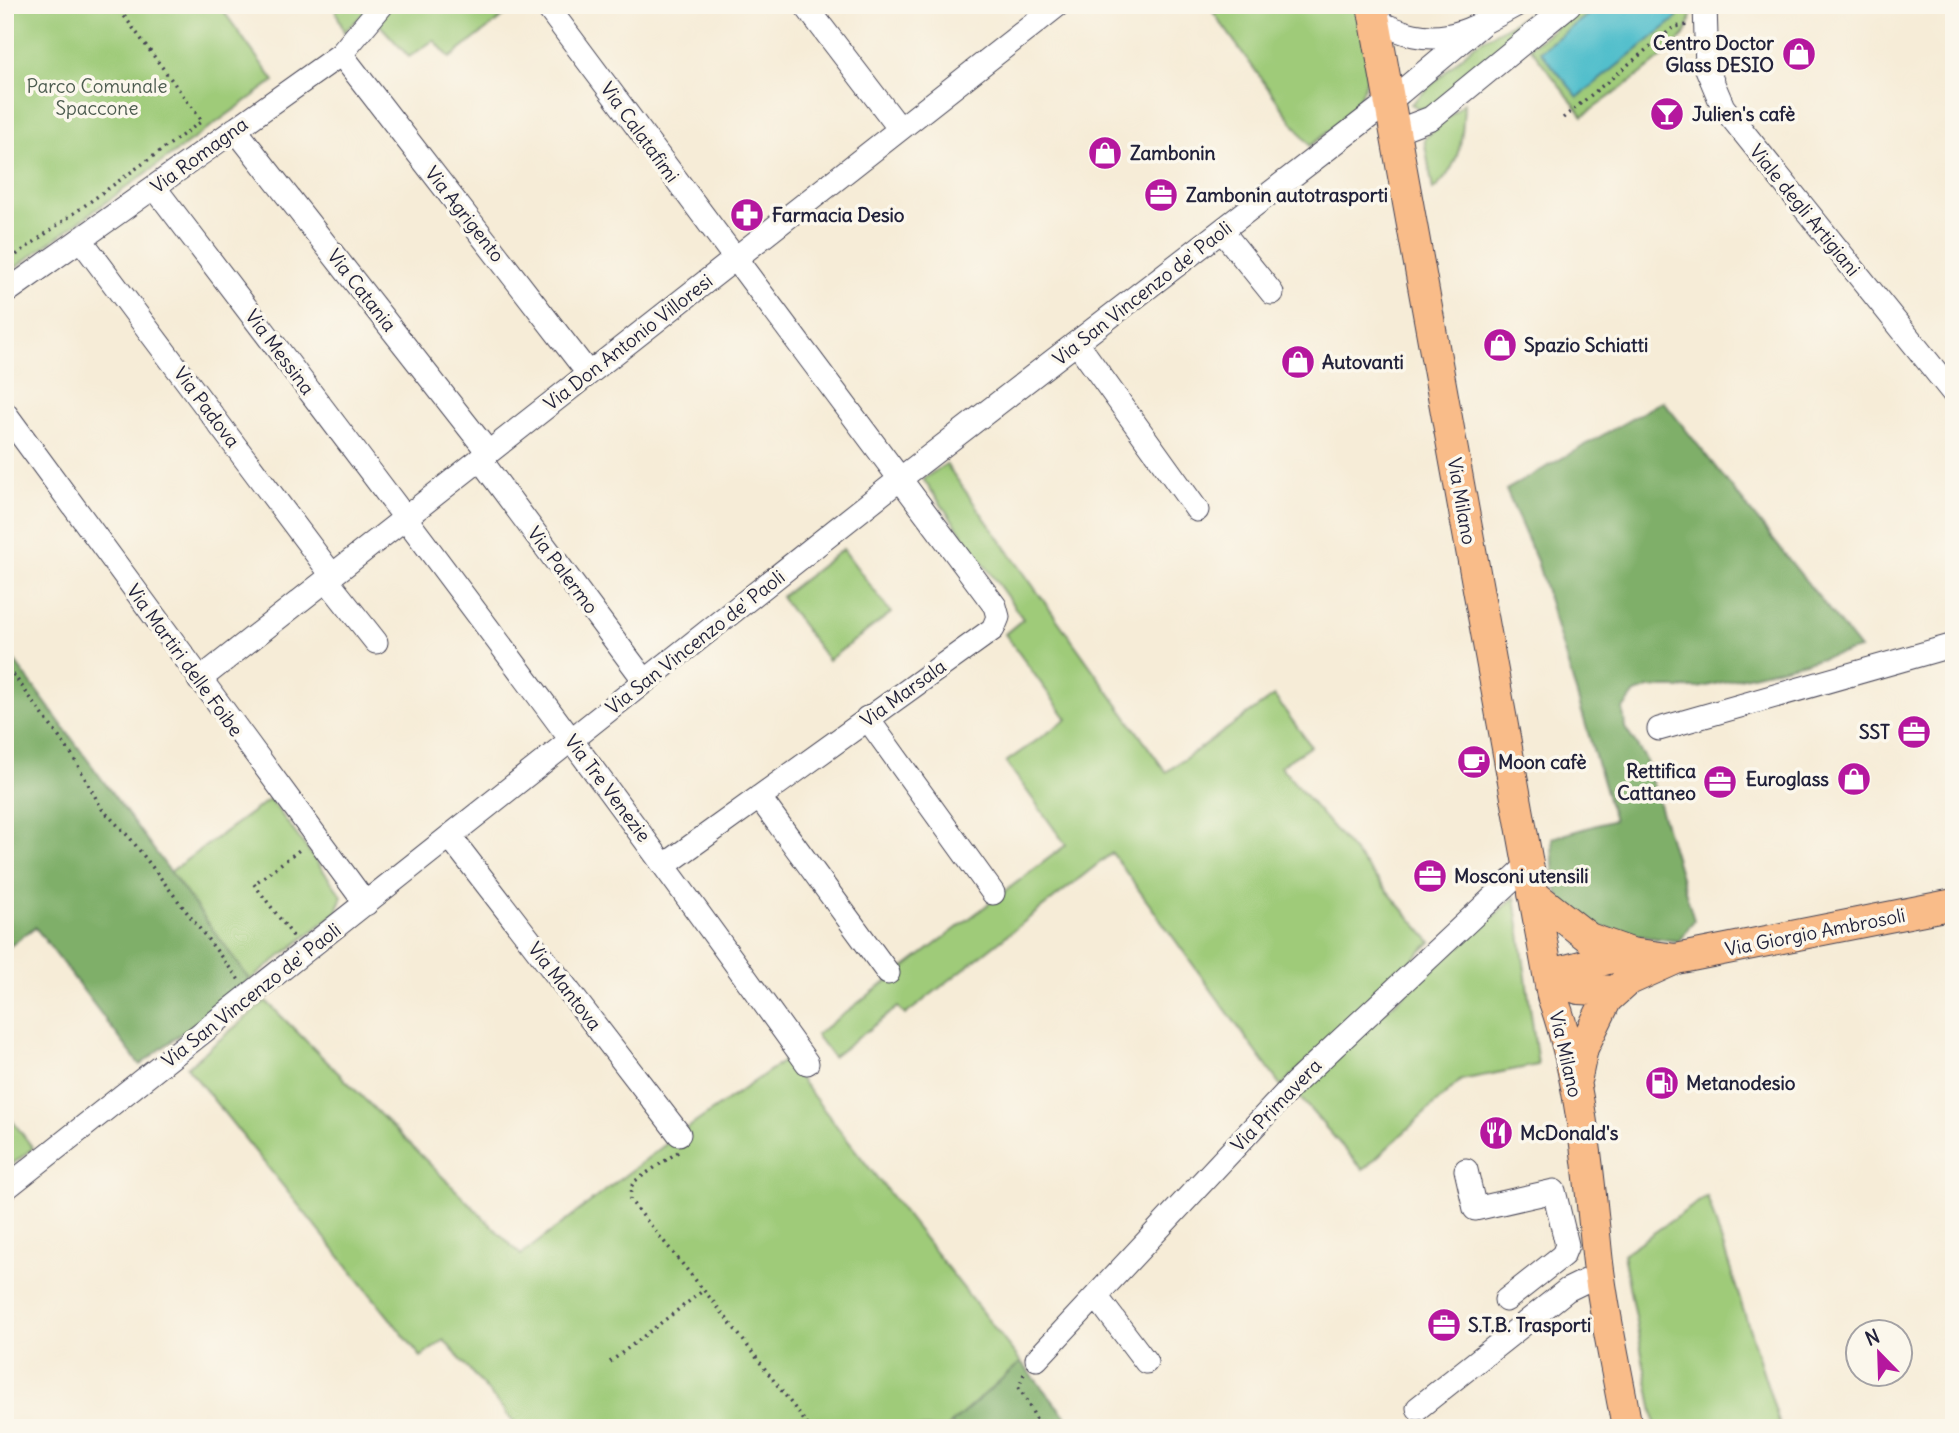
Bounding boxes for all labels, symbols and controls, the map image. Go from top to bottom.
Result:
place label: Centro Doctor Glass DESIO [1653,31,1774,77]
shop icon: Centro Doctor Glass DESIO [1780,35,1818,73]
park label: Parco Comunale Spaccone [26,74,168,120]
street label: Via Calatafimi [595,77,685,187]
bar icon: Julien's cafè [1648,95,1686,133]
place label: Julien's cafè [1692,102,1795,126]
street label: Via Romagna [146,112,252,198]
shop icon: Zambonin [1086,134,1124,172]
street label: Viale degli Artigiani [1745,139,1865,281]
place label: Zambonin [1130,141,1215,165]
street label: Via Agrigento [420,161,510,267]
office icon: Zambonin autotrasporti [1142,176,1180,214]
place label: Zambonin autotrasporti [1186,183,1388,207]
pharmacy icon: Farmacia Desio [728,196,766,234]
place label: Farmacia Desio [772,203,905,227]
street label: Via San Vincenzo de' Paoli [1048,216,1236,370]
street label: Via Catania [322,244,402,336]
street label: Via Don Antonio Villoresi [539,269,717,415]
street label: Via Messina [240,305,320,399]
shop icon: Spazio Schiatti [1481,326,1519,364]
place label: Spazio Schiatti [1524,333,1648,357]
shop icon: Autovanti [1279,343,1317,381]
place label: Autovanti [1322,350,1404,374]
street label: Via Padova [169,362,245,452]
street label: Via Milano [1443,456,1481,546]
street label: Via Palermo [522,522,604,618]
street label: Via San Vincenzo de' Paoli [601,565,789,719]
street label: Via Martiri delle Foibe [122,579,248,741]
street label: Via Marsala [856,654,951,732]
office icon: SST [1895,713,1933,751]
place label: SST [1859,720,1890,744]
street label: Via Tre Venezie [560,730,656,846]
cafe icon: Moon cafè [1455,743,1493,781]
place label: Moon cafè [1498,750,1586,774]
place label: Rettifica Cattaneo [1617,759,1696,805]
shop icon: Euroglass [1835,760,1873,798]
office icon: Rettifica Cattaneo [1701,763,1739,801]
place label: Euroglass [1746,767,1829,791]
office icon: Mosconi utensili [1411,857,1449,895]
place label: Mosconi utensili [1454,864,1588,888]
street label: Via Giorgio Ambrosoli [1723,903,1907,961]
street label: Via San Vincenzo de' Paoli [157,918,345,1072]
street label: Via Mantova [523,937,607,1035]
street label: Via Milano [1544,1008,1588,1100]
street label: Via Primavera [1226,1053,1327,1157]
fuel station icon: Metanodesio [1643,1064,1681,1102]
place label: Metanodesio [1686,1071,1796,1095]
restaurant icon: McDonald's [1477,1114,1515,1152]
place label: McDonald's [1520,1121,1619,1145]
office icon: S.T.B. Trasporti [1425,1306,1463,1344]
place label: S.T.B. Trasporti [1468,1313,1591,1337]
north arrow [1843,1318,1913,1388]
text: N [1862,1324,1883,1351]

